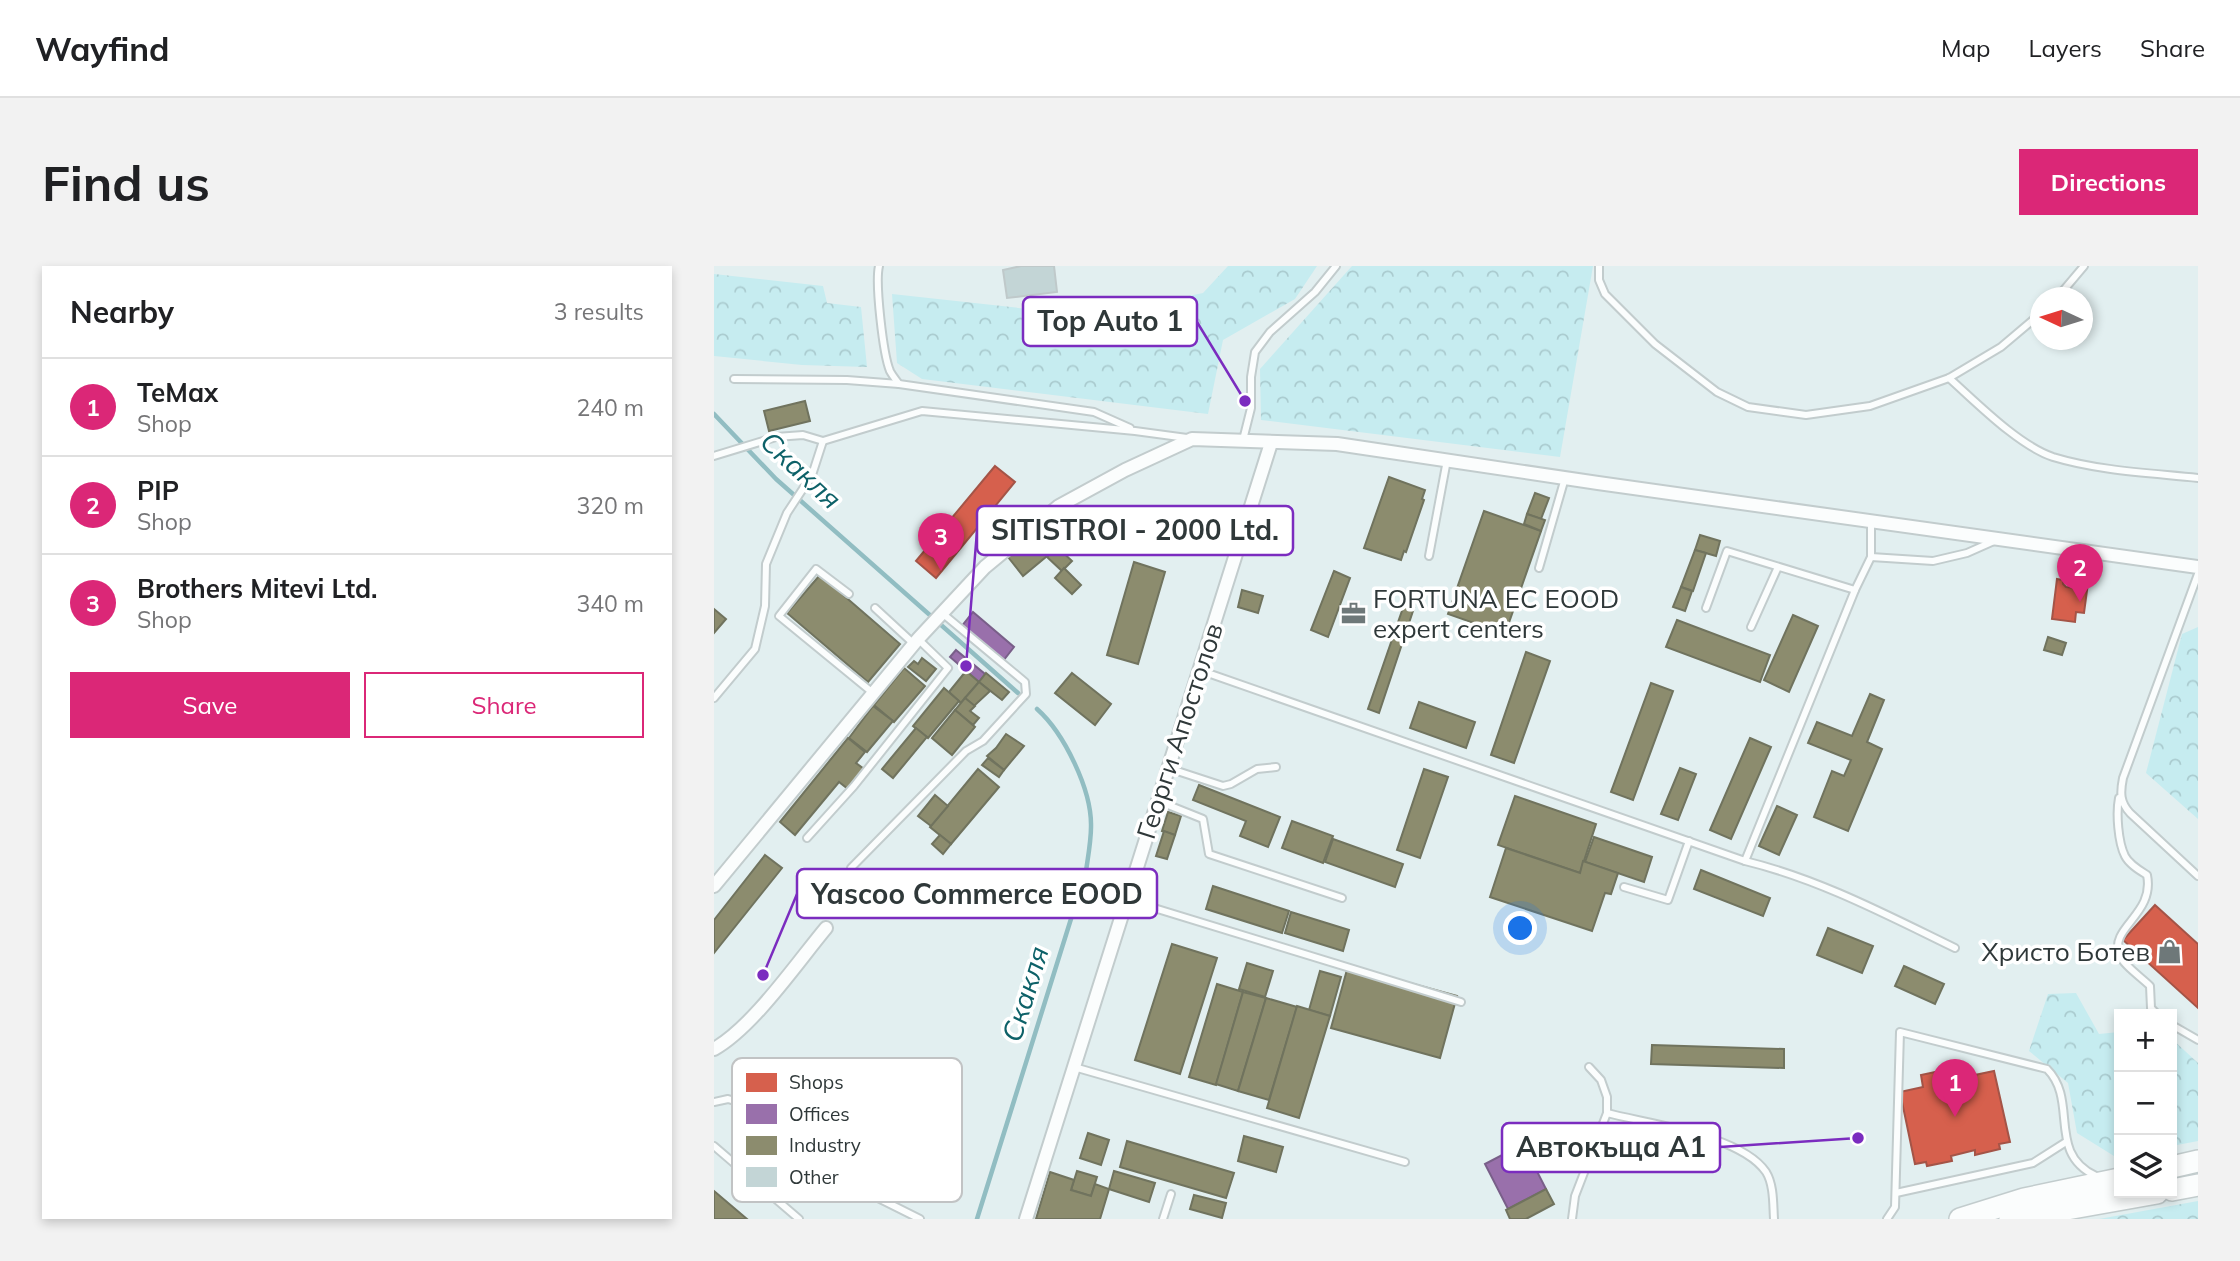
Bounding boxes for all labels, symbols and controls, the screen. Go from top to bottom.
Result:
text: Wayfind [35,28,170,69]
text: Map [1941,33,1990,63]
text: Layers [2028,33,2102,63]
text: Share [2140,33,2205,63]
button: Directions [2019,149,2198,215]
text: Find us [42,152,210,213]
north arrow [2030,287,2093,350]
text: Nearby [70,293,174,331]
text: 3 results [554,297,644,326]
callout: Top Auto 1 [1023,297,1197,346]
text: Top Auto 1 [1037,303,1183,338]
text: TeMax [137,376,218,409]
text: 1 [86,393,100,422]
text: 240 m [576,393,644,422]
text: Shop [137,409,192,438]
water label: Скакля [754,423,849,516]
text: PIP [137,474,179,507]
text: 2 [86,491,100,520]
text: 320 m [576,491,644,520]
callout: SITISTROI - 2000 Ltd. [977,506,1293,555]
text: Shop [137,507,192,536]
text: SITISTROI - 2000 Ltd. [991,512,1279,547]
pin: 3 [918,513,964,571]
pin: 2 [2057,544,2103,602]
text: Brothers Mitevi Ltd. [137,572,378,605]
place label: FORTUNA EC EOOD expert centers [1373,582,1619,645]
text: 3 [86,589,100,618]
text: 340 m [576,589,644,618]
office icon: FORTUNA EC EOOD expert centers [1339,600,1367,628]
text: Shop [137,605,192,634]
street label: Георги Апостолов [1129,619,1230,843]
button: Save [70,672,350,738]
button: Share [364,672,644,738]
callout: Yascoo Commerce EOOD [797,869,1157,918]
text: Yascoo Commerce EOOD [810,876,1143,911]
your location [1503,911,1537,945]
place label: Христо Ботев [1982,935,2150,968]
shop icon: Христо Ботев [2156,938,2184,966]
water label: Скакля [993,942,1056,1046]
map controls [2114,1009,2177,1198]
button: + [2114,1009,2177,1072]
legend [732,1058,962,1202]
pin: 1 [1932,1059,1978,1117]
text: Shops [789,1070,844,1094]
button: − [2114,1072,2177,1135]
text: Offices [789,1102,850,1126]
callout: Автокъща А1 [1502,1123,1720,1172]
text: Автокъща А1 [1516,1129,1706,1164]
text: Industry [789,1133,861,1157]
button: layers [2114,1135,2177,1198]
text: Other [789,1165,839,1189]

